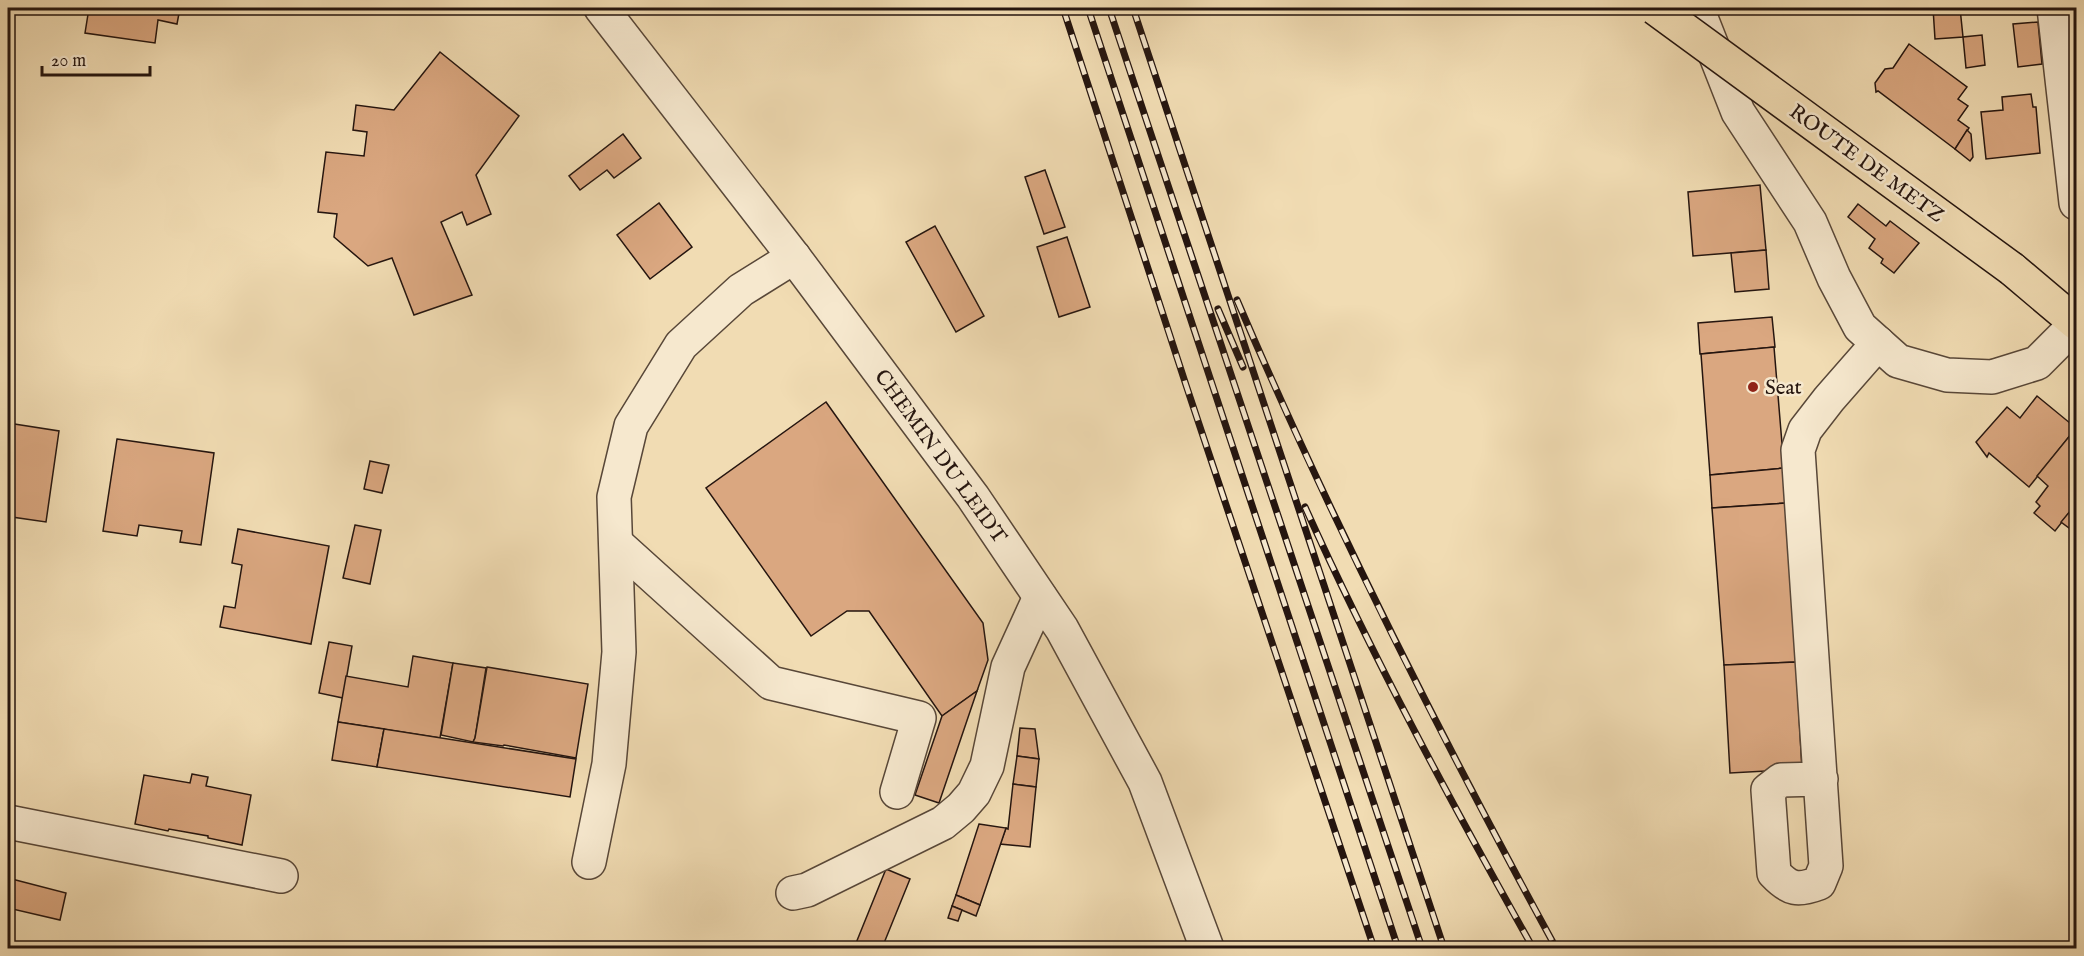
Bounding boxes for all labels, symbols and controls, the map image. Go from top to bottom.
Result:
scale bar [42,39,150,77]
text: 20 m [51,50,86,73]
street label: ROUTE DE METZ [1783,99,1949,230]
street label: CHEMIN DU LEIDT [868,364,1012,550]
place label: Seat [1765,375,1802,402]
marker: Seat [1746,380,1760,394]

